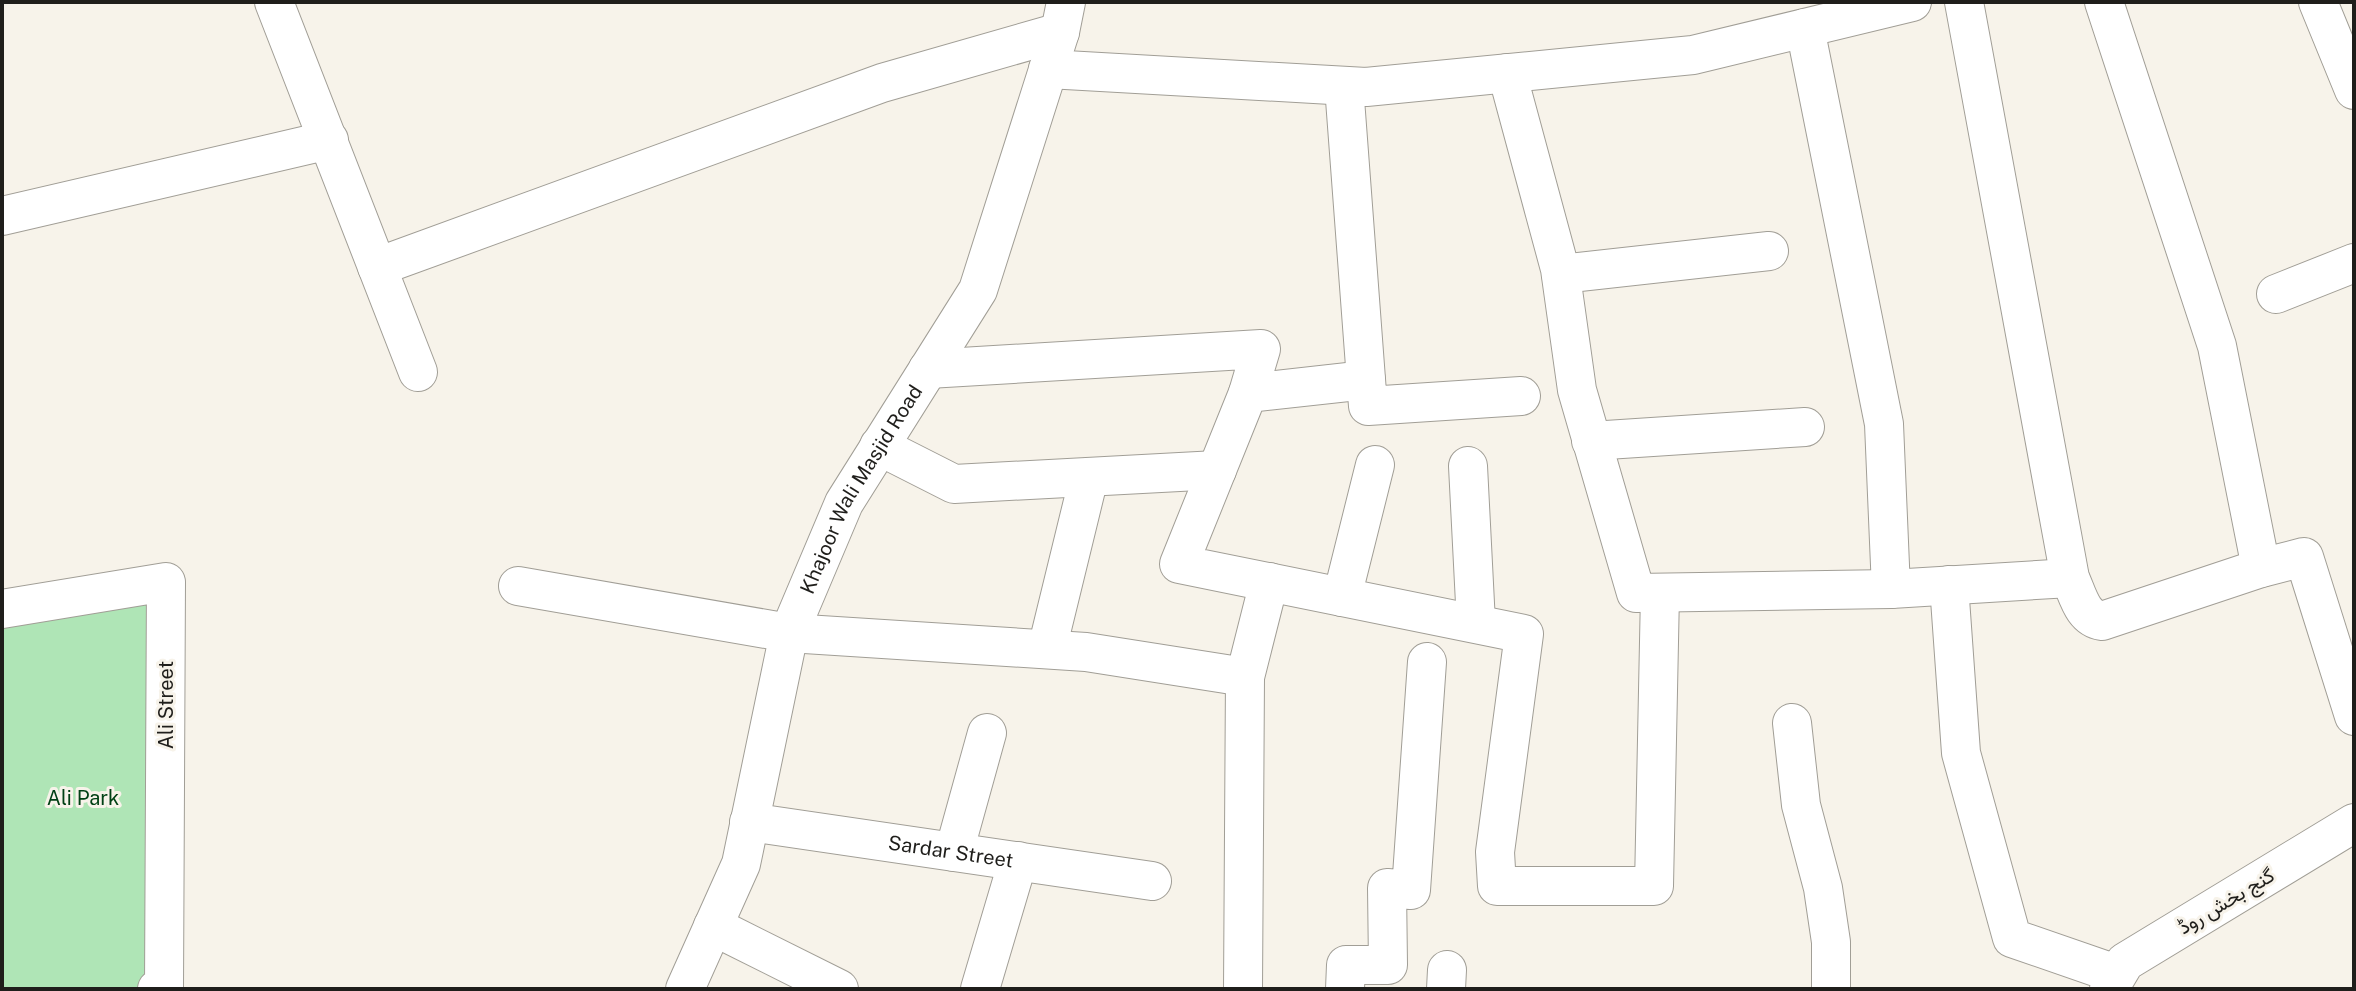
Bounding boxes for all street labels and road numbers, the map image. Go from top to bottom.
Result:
street label: Khajoor Wali Masjid Road [795,380,927,597]
street label: Ali Street [154,661,178,749]
street label: Sardar Street [887,831,1015,873]
street label: گنج بخش روڈ [2173,863,2280,941]

